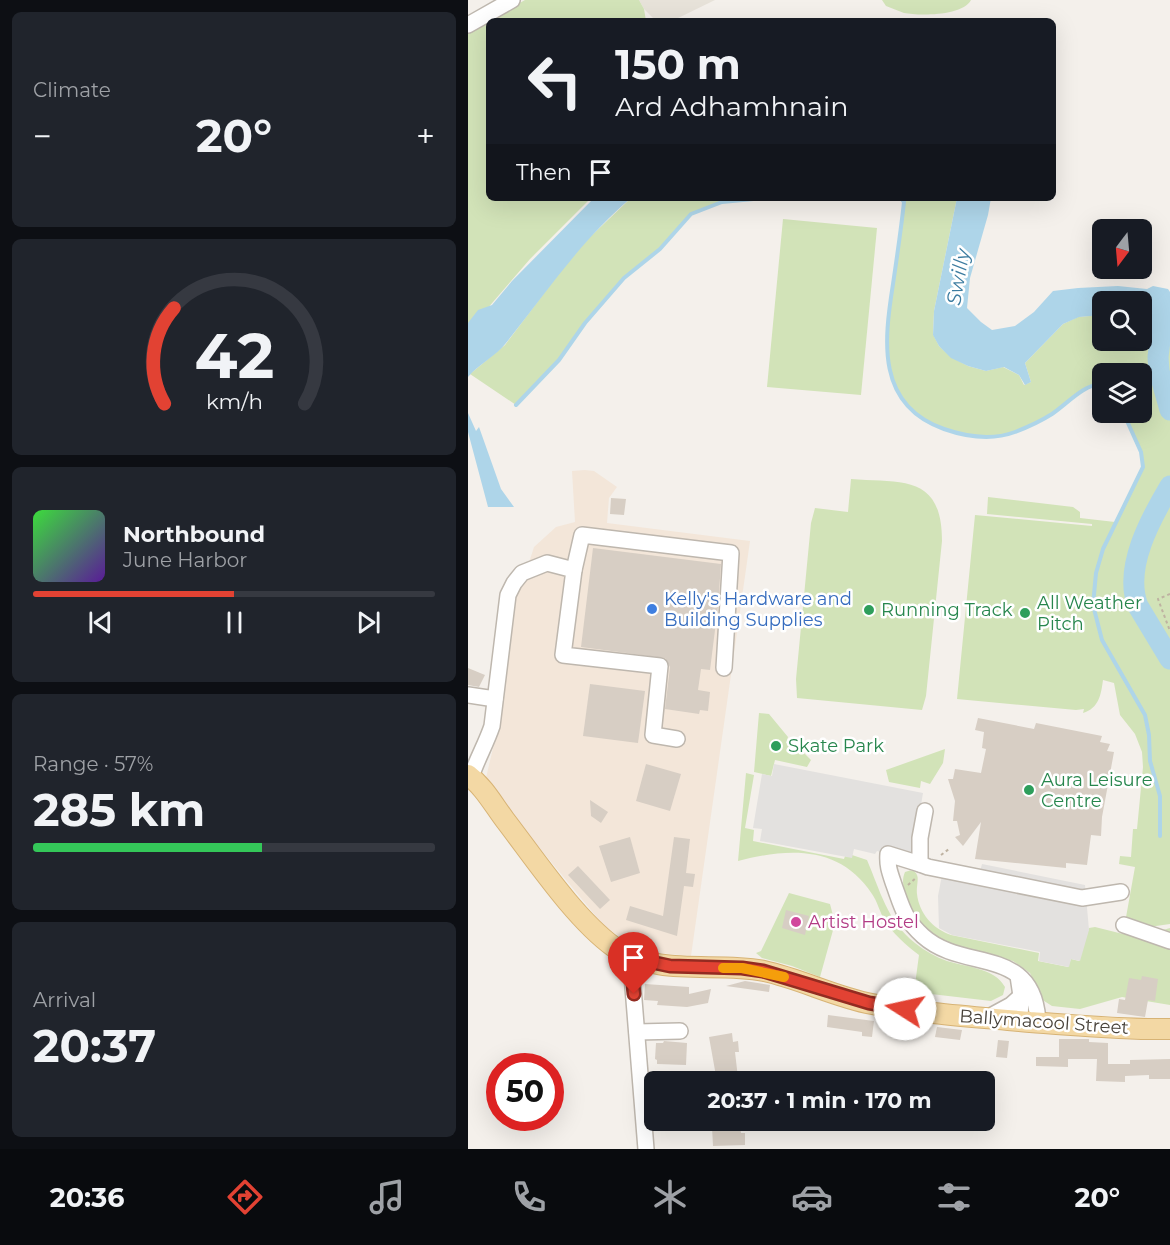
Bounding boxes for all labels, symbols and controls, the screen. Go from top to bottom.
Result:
text: 150 m [615,38,741,90]
icon: left [516,42,594,120]
text: Climate [33,78,111,102]
text: Ard Adhamhnain [615,90,849,123]
text: 20° [196,108,272,163]
text: − [33,116,52,156]
text: + [416,116,435,156]
icon: arrive [584,156,617,189]
text: Then [516,159,572,186]
north arrow [1092,219,1152,279]
map controls [1092,219,1152,423]
water label: Swilly [941,246,975,307]
button: search [1092,291,1152,351]
text: 42 [194,318,274,394]
button: layers [1092,363,1152,423]
text: km/h [205,389,263,415]
text: Northbound [123,521,265,548]
text: June Harbor [123,548,247,572]
place label: Kelly's Hardware and Building Supplies [664,588,852,631]
place label: All Weather Pitch [1037,592,1142,635]
place label: Running Track [881,599,1013,621]
marker: Kelly's Hardware and Building Supplies [645,602,659,616]
marker: Running Track [862,603,876,617]
icon: previous [84,606,117,639]
icon: pause [218,606,251,639]
icon: next [352,606,385,639]
marker: All Weather Pitch [1018,606,1032,620]
place label: Skate Park [788,735,884,757]
marker: Skate Park [769,739,783,753]
text: Range · 57% [33,752,153,776]
place label: Aura Leisure Centre [1041,769,1153,812]
text: 285 km [33,782,205,837]
marker: Aura Leisure Centre [1022,783,1036,797]
place label: Artist Hostel [808,911,919,933]
marker: Artist Hostel [789,915,803,929]
pin [608,932,659,994]
icon: arrive [617,941,650,974]
position arrow [873,977,937,1041]
text: Arrival [33,988,96,1012]
street label: Ballymacool Street [959,1005,1129,1039]
text: 20:37 [33,1018,156,1073]
speed limit sign: 50 [486,1053,564,1131]
text: 20:37 · 1 min · 170 m [707,1087,932,1114]
icon: directions [224,1176,266,1218]
icon: music [366,1176,408,1218]
icon: phone [508,1176,550,1218]
icon: climate [649,1176,691,1218]
icon: car [791,1176,833,1218]
icon: filters [933,1176,975,1218]
text: 20:36 [50,1181,124,1214]
text: 20° [1075,1181,1120,1214]

